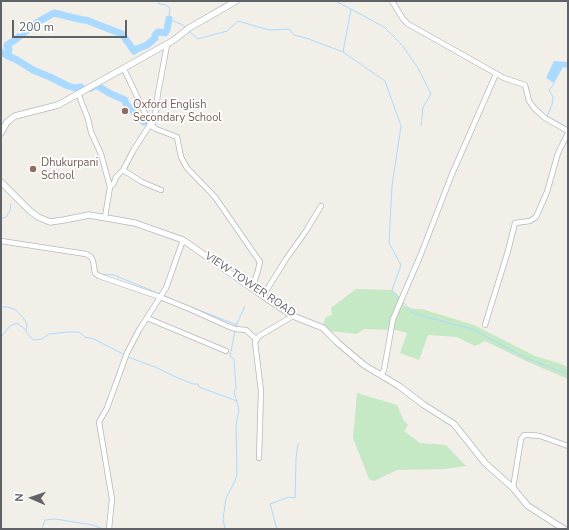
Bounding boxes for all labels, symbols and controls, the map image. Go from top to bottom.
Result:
scale bar [14,12,129,38]
text: 200 m [19,19,54,35]
place label: Oxford English Secondary School [133,98,222,124]
marker: Oxford English Secondary School [120,106,130,116]
place label: Dhukurpani School [41,156,98,182]
marker: Dhukurpani School [28,164,38,174]
street label: VIEW TOWER ROAD [202,250,298,320]
north arrow [12,478,52,518]
text: N [12,493,27,502]

